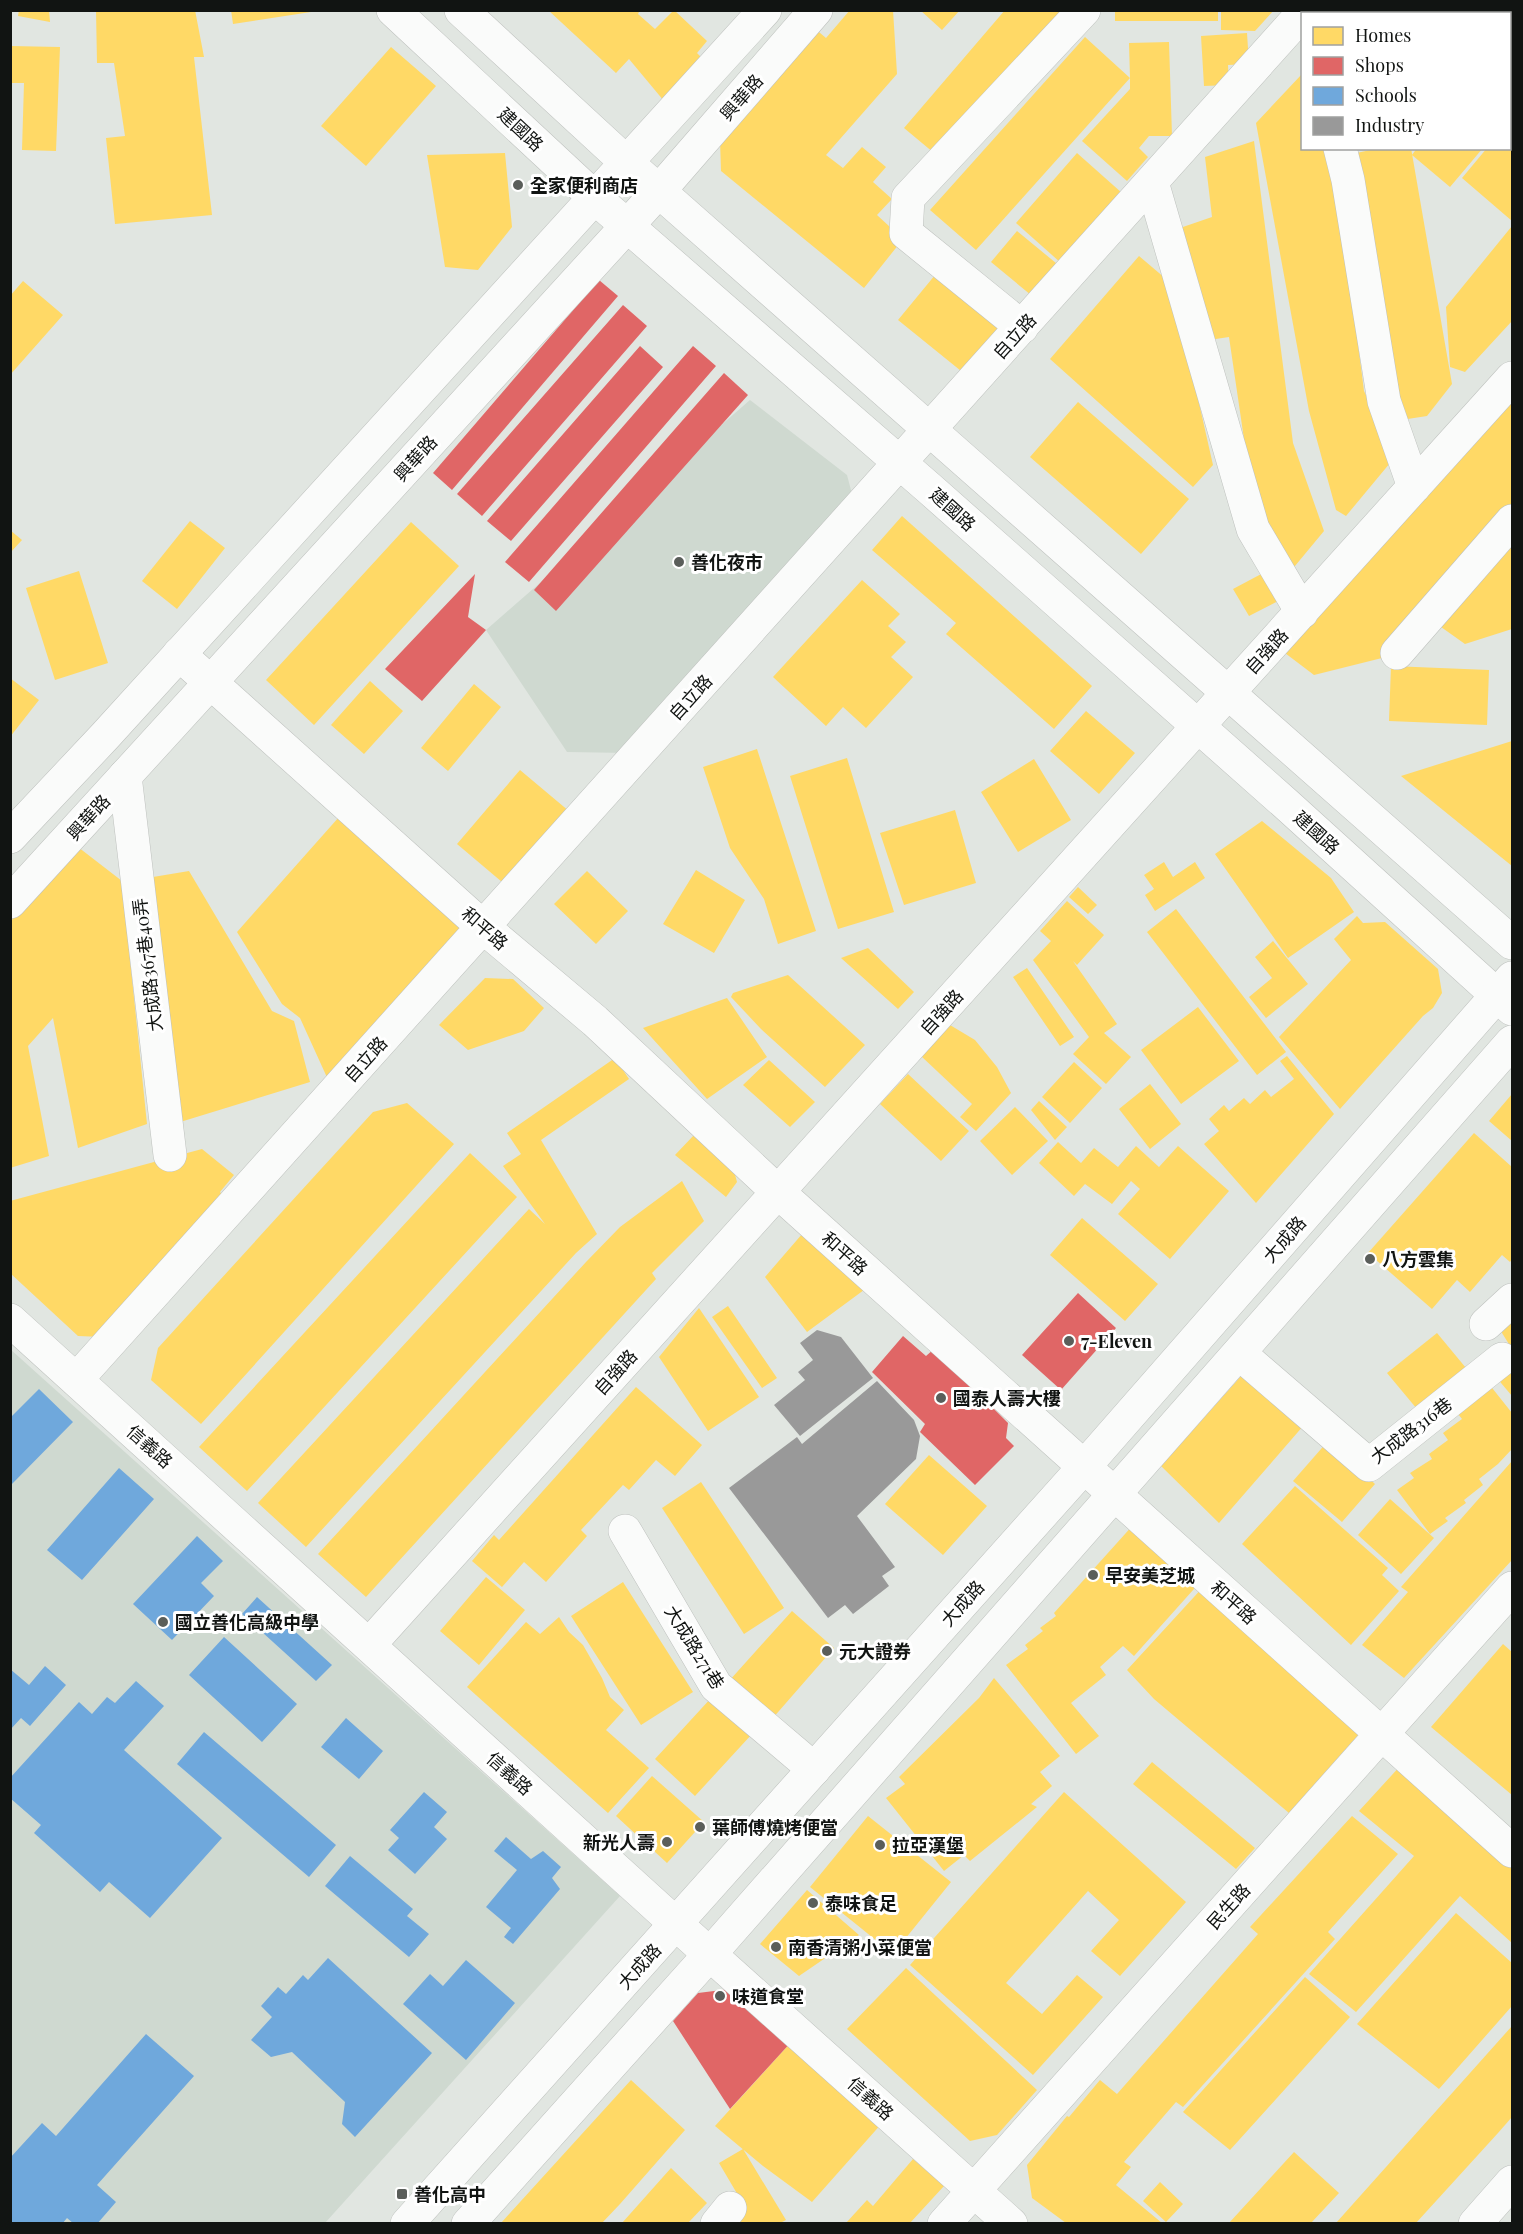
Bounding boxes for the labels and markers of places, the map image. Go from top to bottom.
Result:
place label: 全家便利商店 [530,173,638,197]
marker: 全家便利商店 [511,178,525,192]
place label: 善化夜市 [691,550,763,574]
marker: 善化夜市 [672,555,686,569]
place label: 八方雲集 [1382,1247,1454,1271]
marker: 八方雲集 [1363,1252,1377,1266]
place label: 7-Eleven [1081,1329,1152,1353]
marker: 7-Eleven [1062,1334,1076,1348]
place label: 國泰人壽大樓 [953,1386,1061,1410]
marker: 國泰人壽大樓 [934,1391,948,1405]
place label: 早安美芝城 [1105,1563,1195,1587]
marker: 早安美芝城 [1086,1568,1100,1582]
place label: 國立善化高級中學 [175,1610,319,1634]
marker: 國立善化高級中學 [156,1615,170,1629]
place label: 元大證券 [839,1639,911,1663]
marker: 元大證券 [820,1644,834,1658]
place label: 葉師傅燒烤便當 [712,1815,838,1839]
marker: 葉師傅燒烤便當 [693,1820,707,1834]
place label: 新光人壽 [583,1830,655,1854]
place label: 拉亞漢堡 [892,1833,964,1857]
marker: 新光人壽 [660,1835,674,1849]
marker: 拉亞漢堡 [873,1838,887,1852]
place label: 泰味食足 [825,1891,897,1915]
marker: 泰味食足 [806,1896,820,1910]
place label: 南香清粥小菜便當 [788,1935,932,1959]
marker: 南香清粥小菜便當 [769,1940,783,1954]
place label: 味道食堂 [732,1984,804,2008]
marker: 味道食堂 [713,1989,727,2003]
place label: 善化高中 [414,2182,486,2206]
marker: 善化高中 [395,2187,409,2201]

